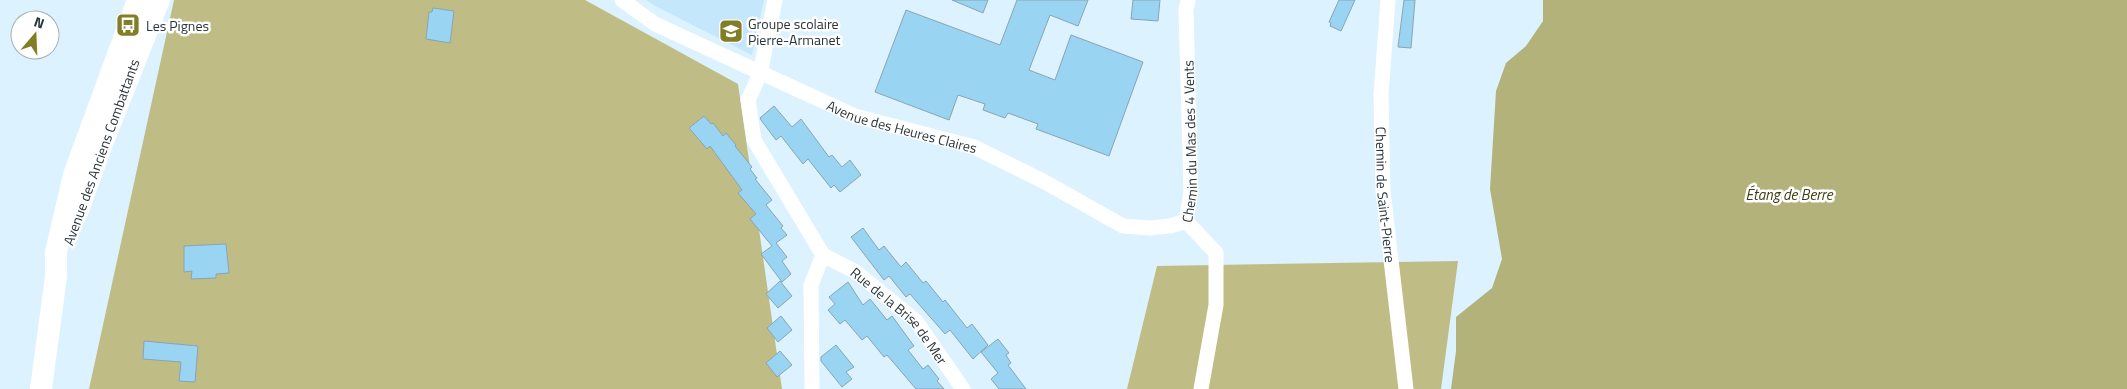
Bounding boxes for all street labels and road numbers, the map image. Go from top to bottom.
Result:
street label: Avenue des Anciens Combattants [57,56,145,248]
street label: Chemin du Mas des 4 Vents [1175,60,1202,224]
street label: Avenue des Heures Claires [824,94,979,158]
street label: Chemin de Saint-Pierre [1371,126,1402,264]
street label: Rue de la Brise de Mer [846,261,953,368]

